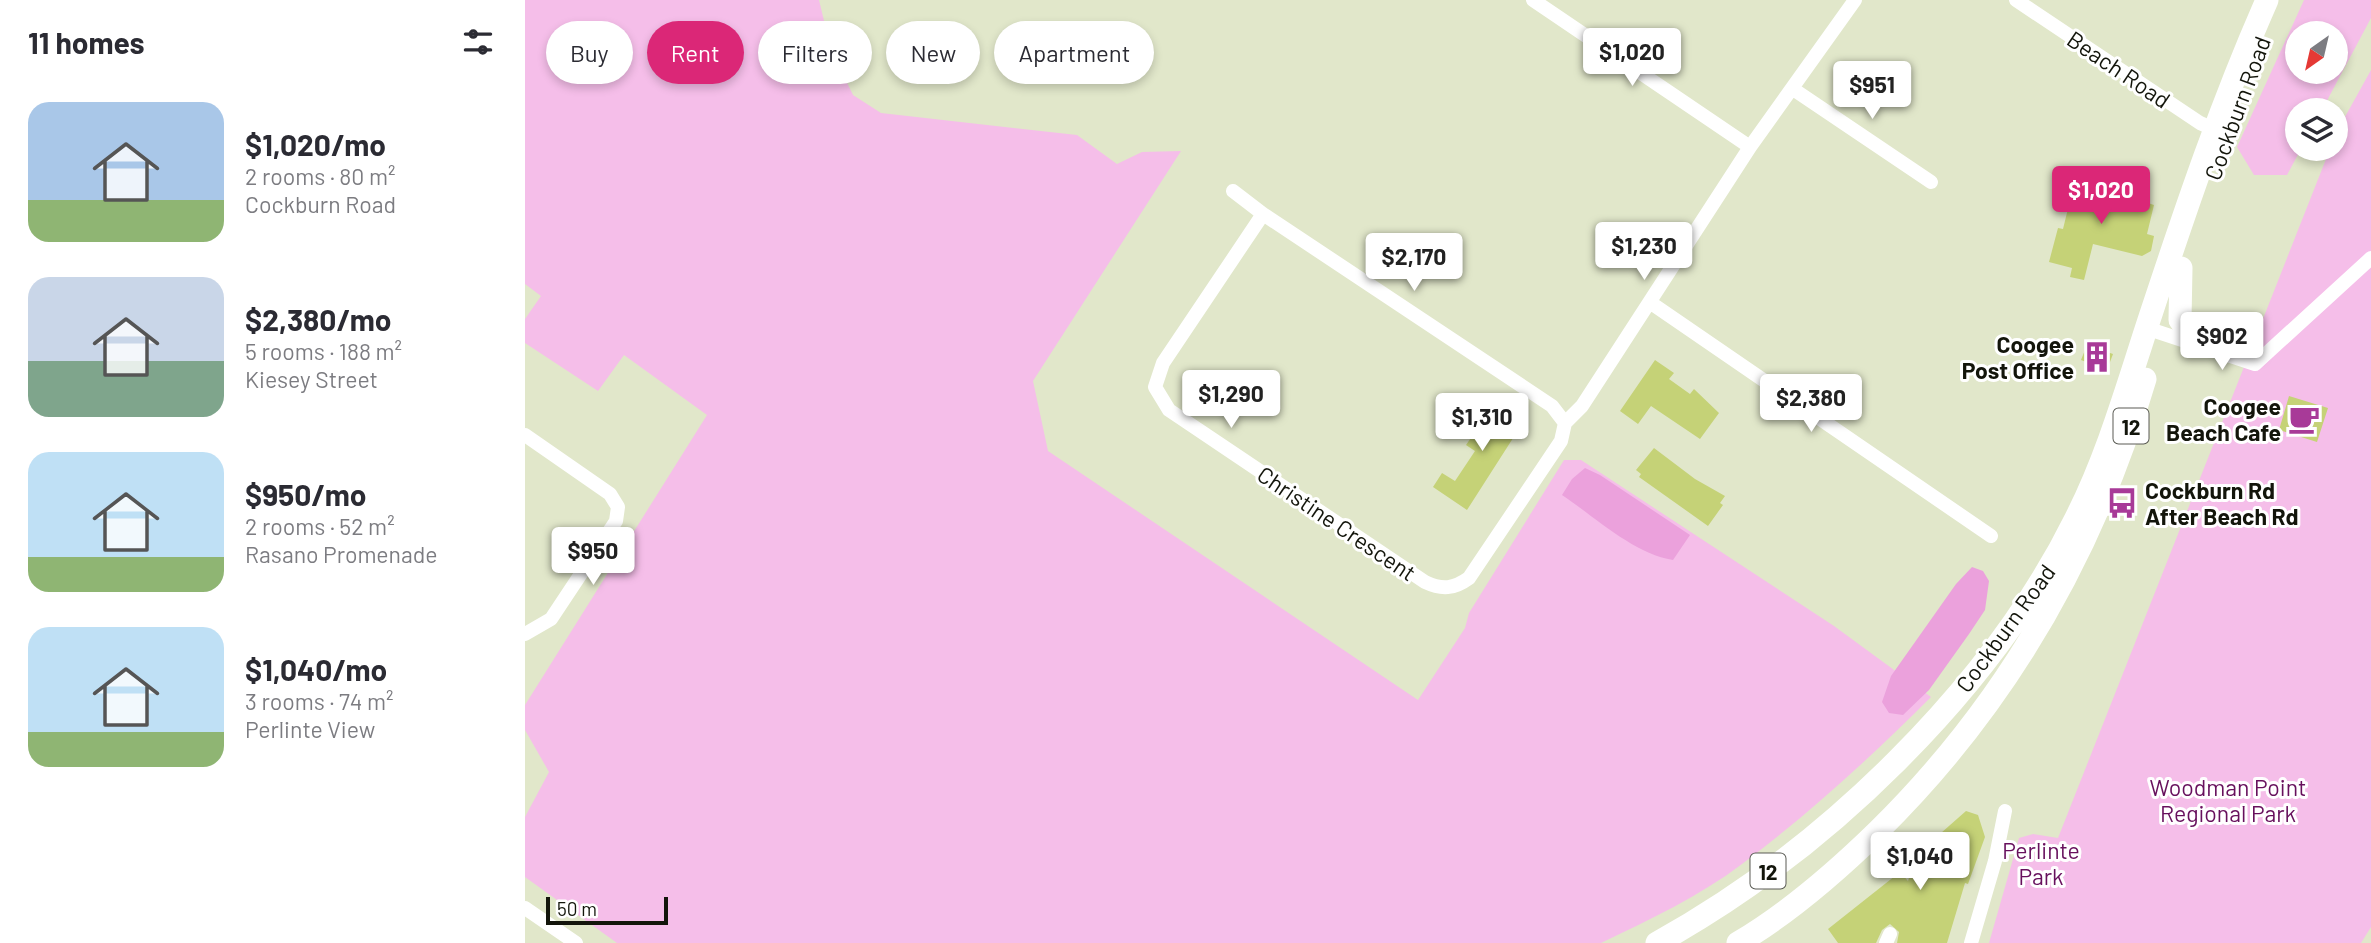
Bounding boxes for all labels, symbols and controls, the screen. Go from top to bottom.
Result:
chip: Buy [546,21,633,84]
chip: Rent [647,21,744,84]
chip: Filters [758,21,872,84]
chip: New [886,21,980,84]
chip: Apartment [994,21,1154,84]
north arrow [2285,21,2349,84]
map controls [2285,21,2348,161]
icon: filters [459,23,497,61]
text: 11 homes [28,24,145,60]
street label: Beach Road [2062,24,2176,114]
pin: $1,020 [1575,28,1689,88]
street label: Cockburn Road [2198,32,2276,184]
text: $1,020 [1599,37,1665,65]
pin: $951 [1831,61,1913,121]
text: $951 [1849,70,1895,98]
button: layers [2285,98,2348,161]
text: $1,020/mo [245,126,386,162]
icon: home [84,130,168,214]
text: 2 rooms · 80 m² [245,162,395,190]
pin: $1,020 [2044,166,2158,226]
text: $1,020 [2068,175,2134,203]
text: Cockburn Road [245,190,396,218]
pin: $1,230 [1587,222,1701,282]
text: $1,230 [1611,231,1677,259]
pin: $2,170 [1357,233,1471,293]
text: $2,170 [1382,242,1446,270]
text: $2,380/mo [245,301,391,337]
icon: home [84,305,168,389]
pin: $902 [2181,312,2263,372]
text: $902 [2196,321,2248,349]
place label: Coogee Post Office [1962,330,2074,384]
text: 5 rooms · 188 m² [245,337,402,365]
building icon: Coogee Post Office [2080,340,2114,374]
text: Kiesey Street [245,365,378,393]
pin: $1,290 [1174,370,1288,430]
pin: $2,380 [1754,374,1868,434]
text: $1,290 [1198,379,1264,407]
text: $2,380 [1776,383,1846,411]
place label: Coogee Beach Cafe [2166,392,2281,446]
pin: $1,310 [1425,393,1539,453]
text: $1,310 [1452,402,1513,430]
cafe icon: Coogee Beach Cafe [2287,402,2321,436]
road number: 12 [2113,408,2149,444]
street label: Christine Crescent [1252,460,1422,586]
text: $950/mo [245,476,366,512]
place label: Cockburn Rd After Beach Rd [2145,476,2299,530]
icon: home [84,480,168,564]
bus stop icon: Cockburn Rd After Beach Rd [2105,486,2139,520]
text: 2 rooms · 52 m² [245,512,395,540]
pin: $950 [552,528,634,587]
text: $950 [568,536,618,564]
text: Rasano Promenade [245,540,438,568]
street label: Cockburn Road [1949,559,2061,697]
text: $1,040/mo [245,651,387,687]
icon: home [84,655,168,739]
text: 3 rooms · 74 m² [245,687,394,715]
text: Perlinte View [245,715,375,743]
park label: Woodman Point Regional Park [2150,773,2306,827]
pin: $1,040 [1863,832,1977,892]
park label: Perlinte Park [2002,836,2080,890]
text: $1,040 [1887,841,1953,869]
road number: 12 [1751,854,1785,888]
scale bar [546,894,669,926]
text: 50 m [557,897,597,920]

